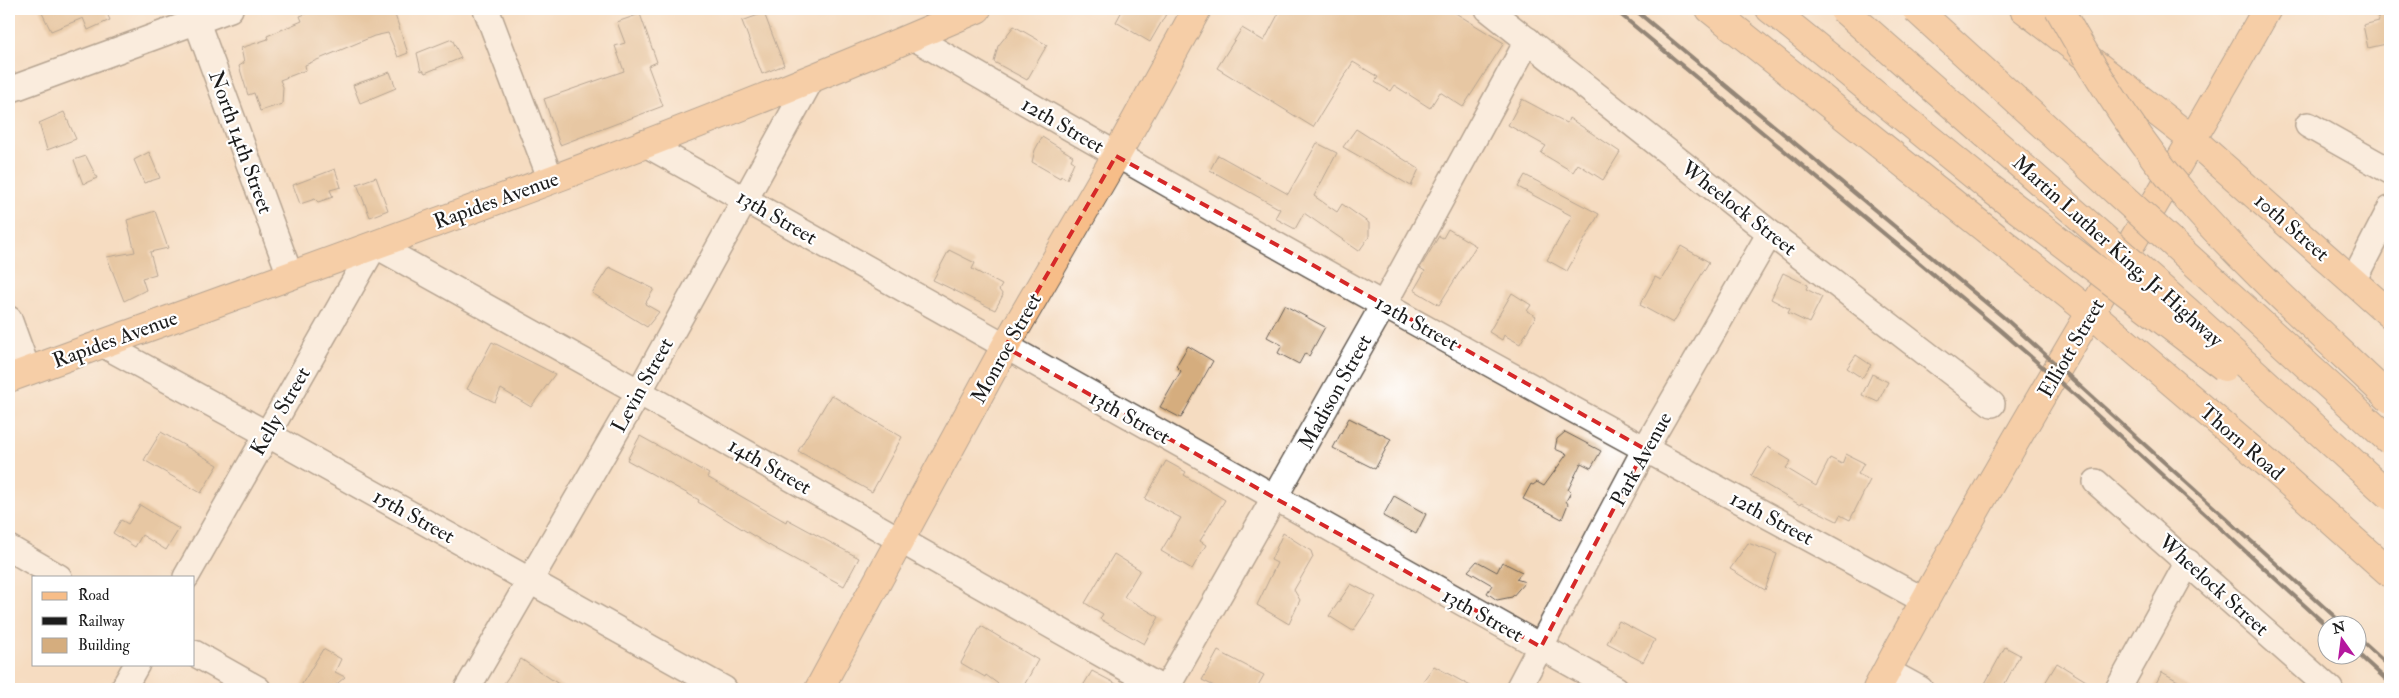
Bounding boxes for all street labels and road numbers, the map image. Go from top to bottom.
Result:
street label: North 14th Street [202,67,279,218]
street label: 12th Street [1017,91,1109,160]
street label: Martin Luther King, Jr Highway [2007,149,2229,354]
street label: Wheelock Street [1675,154,1802,262]
street label: Rapides Avenue [430,165,563,236]
street label: 13th Street [732,184,822,251]
street label: 10th Street [2248,187,2335,268]
street label: Monroe Street [965,288,1048,408]
street label: 12th Street [1370,290,1463,357]
street label: Elliott Street [2032,294,2111,403]
street label: Rapides Avenue [49,304,182,375]
street label: Madison Street [1293,330,1378,455]
street label: Levin Street [605,333,680,437]
street label: Kelly Street [244,362,317,460]
street label: 13th Street [1085,384,1175,451]
street label: Thorn Road [2194,398,2290,487]
street label: Park Avenue [1605,407,1678,511]
street label: 14th Street [723,432,816,501]
street label: 15th Street [368,483,460,550]
street label: 12th Street [1725,485,1818,552]
street label: Wheelock Street [2152,528,2275,642]
street label: 13th Street [1438,582,1528,649]

